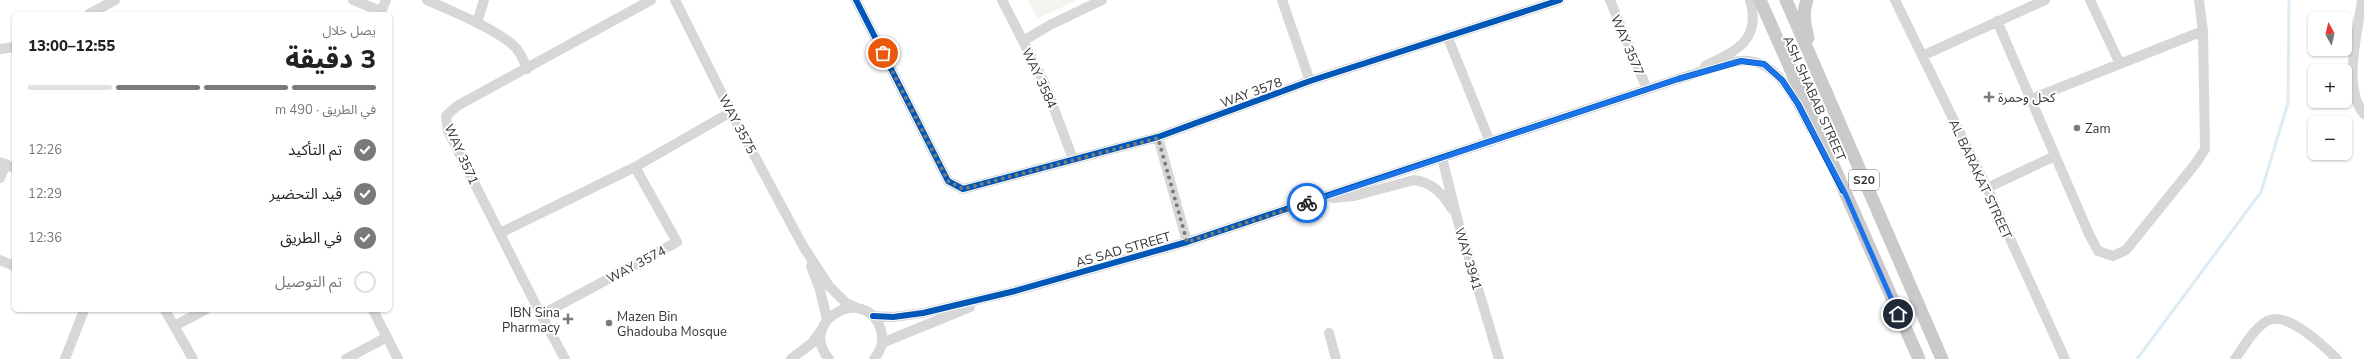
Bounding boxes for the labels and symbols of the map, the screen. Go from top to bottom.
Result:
street label: WAY 3577 [1606,12,1648,79]
north arrow [2308,12,2352,56]
street label: ASH SHABAB STREET [1778,33,1850,164]
pin [866,36,900,70]
street label: WAY 3584 [1017,45,1061,112]
street label: WAY 3578 [1218,73,1285,112]
place label: كحل وحمرة [1998,89,2056,107]
marker: كحل وحمرة [1983,91,1995,103]
street label: WAY 3575 [714,92,760,157]
street label: AL BARAKAT STREET [1944,116,2016,243]
place label: Zam [2085,120,2111,138]
street label: WAY 3571 [440,121,482,188]
marker: Zam [2072,123,2082,133]
road number: S20 [1849,170,1879,190]
courier [1287,183,1327,223]
street label: WAY 3941 [1450,226,1486,293]
street label: AS SAD STREET [1074,228,1173,272]
street label: WAY 3574 [604,242,669,288]
pin [1881,297,1915,331]
place label: IBN Sina Pharmacy [502,304,560,337]
place label: Mazen Bin Ghadouba Mosque [617,308,727,341]
marker: IBN Sina Pharmacy [563,314,573,324]
marker: Mazen Bin Ghadouba Mosque [604,318,614,328]

